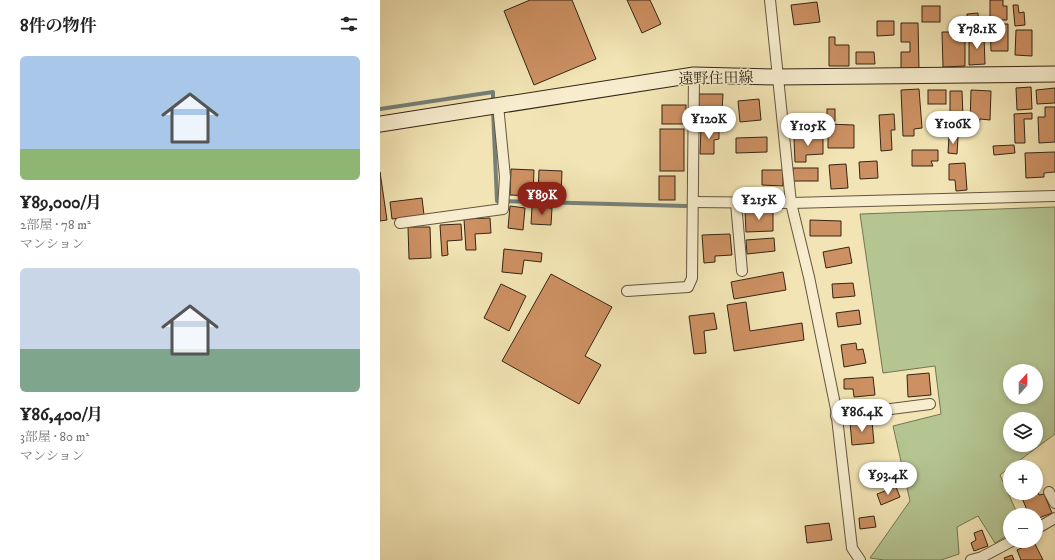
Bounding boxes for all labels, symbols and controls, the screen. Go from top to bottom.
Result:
icon: filters [338,13,360,35]
text: 8件の物件 [20,15,97,37]
pin: ¥78.1K [944,16,1010,50]
text: ¥78.1K [957,21,997,37]
street label: 遠野住田線 [678,68,754,89]
icon: home [154,82,226,154]
pin: ¥120K [681,106,737,140]
text: ¥120K [691,111,727,127]
pin: ¥106K [925,111,981,145]
pin: ¥105K [780,113,836,147]
text: ¥106K [935,116,971,132]
text: ¥105K [790,118,826,134]
pin: ¥89K [518,182,566,216]
text: ¥89K [527,187,557,203]
pin: ¥215K [731,187,787,221]
text: ¥89,000/月 [20,192,102,214]
text: ¥215K [741,192,777,208]
text: 2部屋 · 78 m² [20,217,91,233]
text: マンション [20,236,84,252]
icon: home [154,294,226,366]
north arrow [1003,364,1043,404]
map controls [1003,364,1043,548]
pin: ¥86.4K [829,399,895,433]
text: ¥86,400/月 [20,404,103,426]
text: ¥86.4K [841,404,883,420]
button: layers [1003,412,1043,452]
text: 3部屋 · 80 m² [20,429,89,445]
text: マンション [20,448,84,464]
button: + [1003,460,1043,500]
pin: ¥93.4K [855,462,921,496]
text: ¥93.4K [868,467,908,483]
button: − [1003,508,1043,548]

